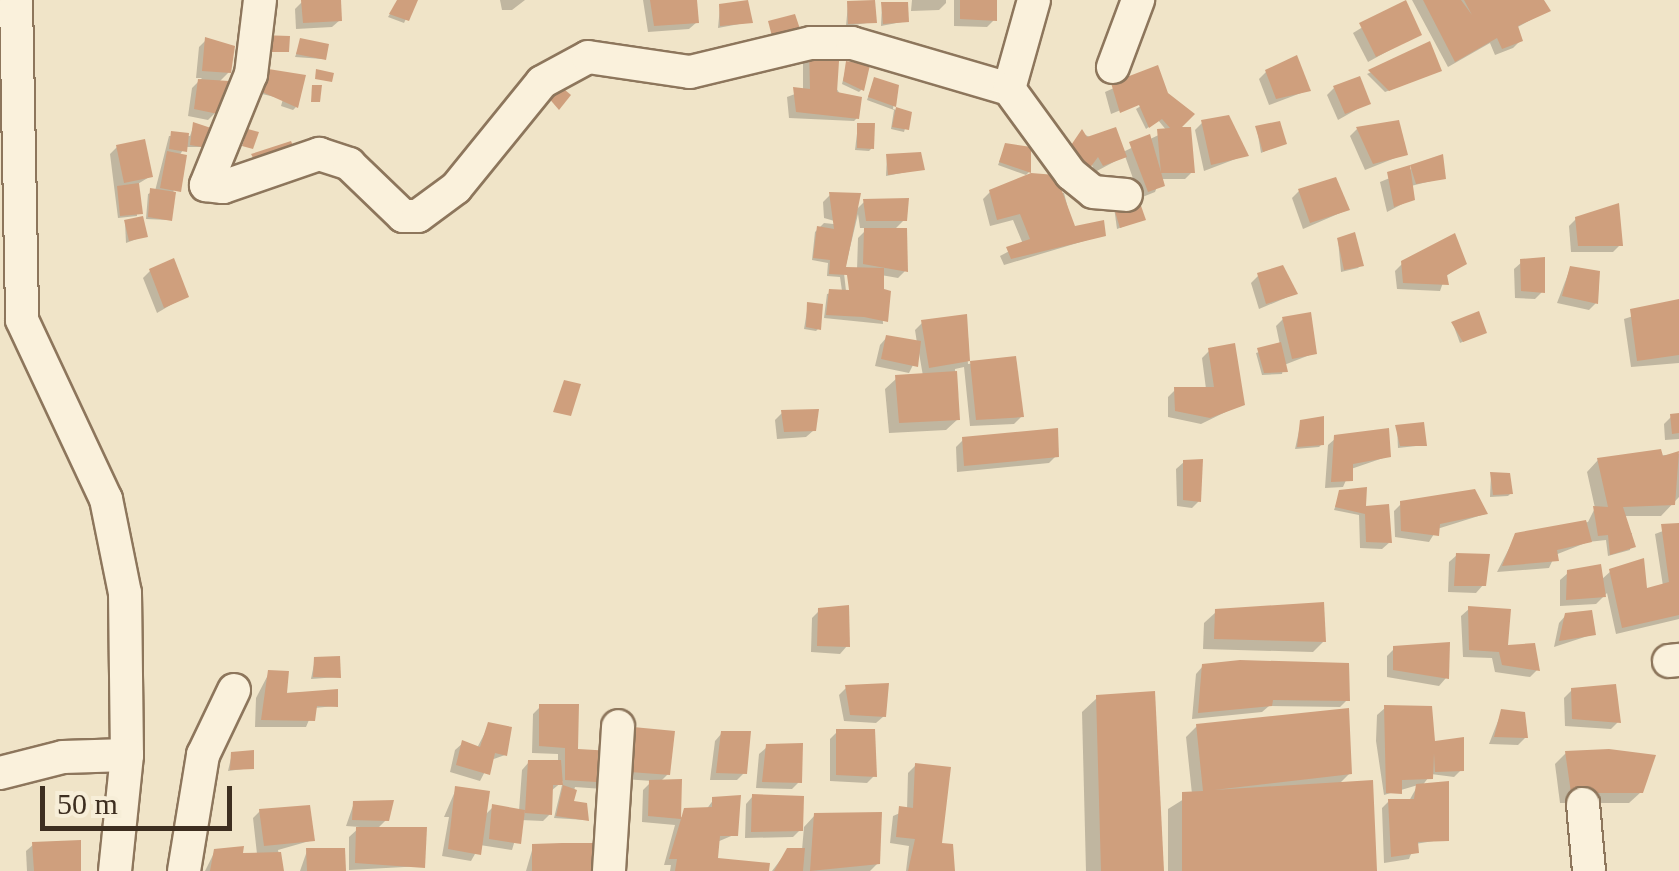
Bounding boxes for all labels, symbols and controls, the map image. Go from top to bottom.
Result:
scale bar [45,766,238,828]
text: 50 m [57,787,118,820]

